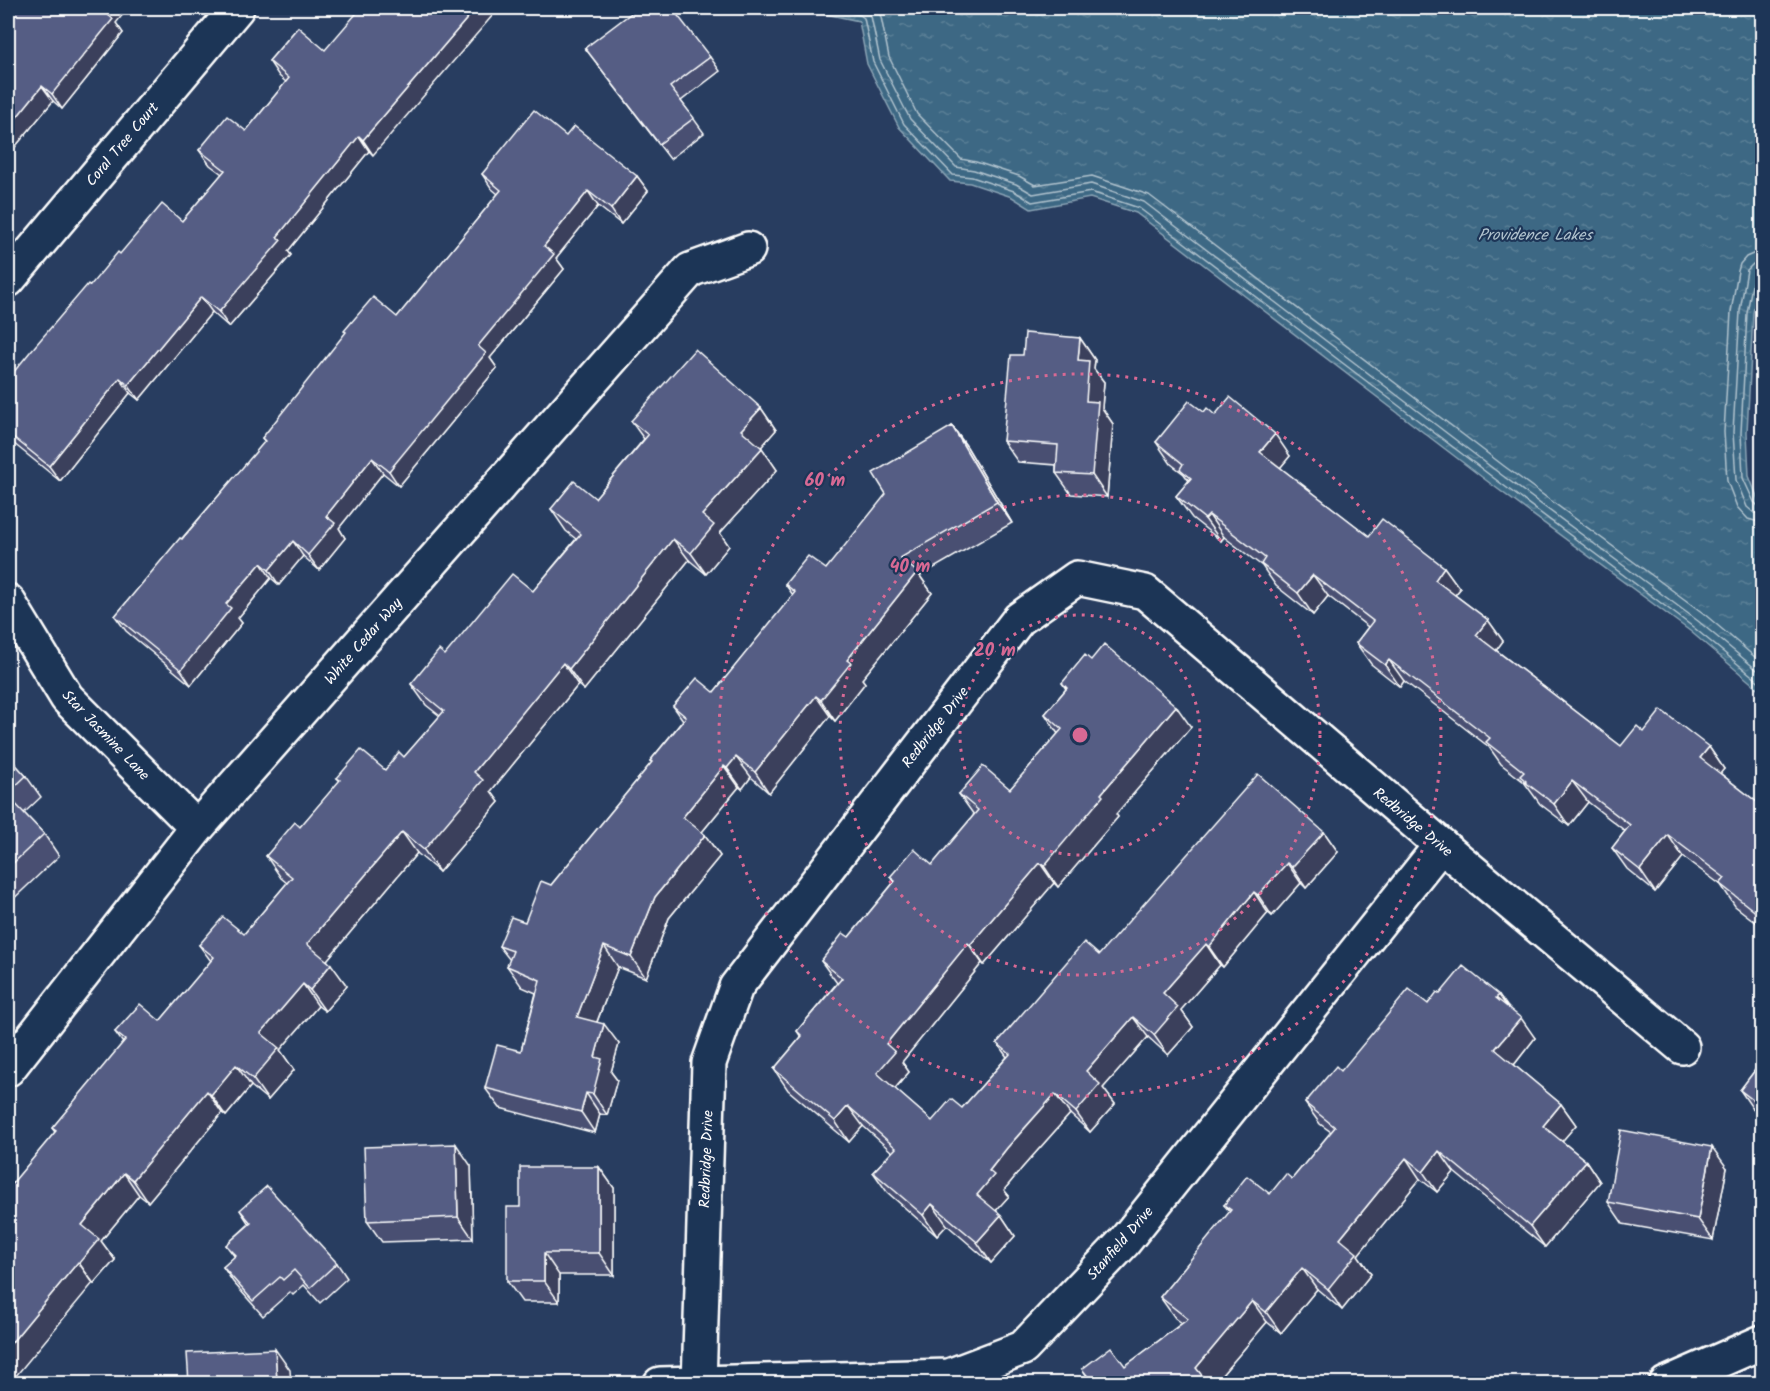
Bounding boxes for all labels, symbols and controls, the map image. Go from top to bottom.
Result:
street label: Coral Tree Court [80,97,165,192]
water label: Providence Lakes [1478,223,1594,248]
text: 60 m [805,467,846,496]
text: 40 m [890,553,931,582]
street label: White Cedar Way [319,592,409,691]
text: 20 m [974,637,1016,666]
street label: Redbridge Drive [896,681,976,774]
street label: Star Jasmine Lane [55,685,155,787]
centre of rings [1070,725,1090,745]
street label: Redbridge Drive [1367,782,1458,864]
street label: Redbridge Drive [693,1109,721,1208]
street label: Stanfield Drive [1082,1201,1160,1286]

